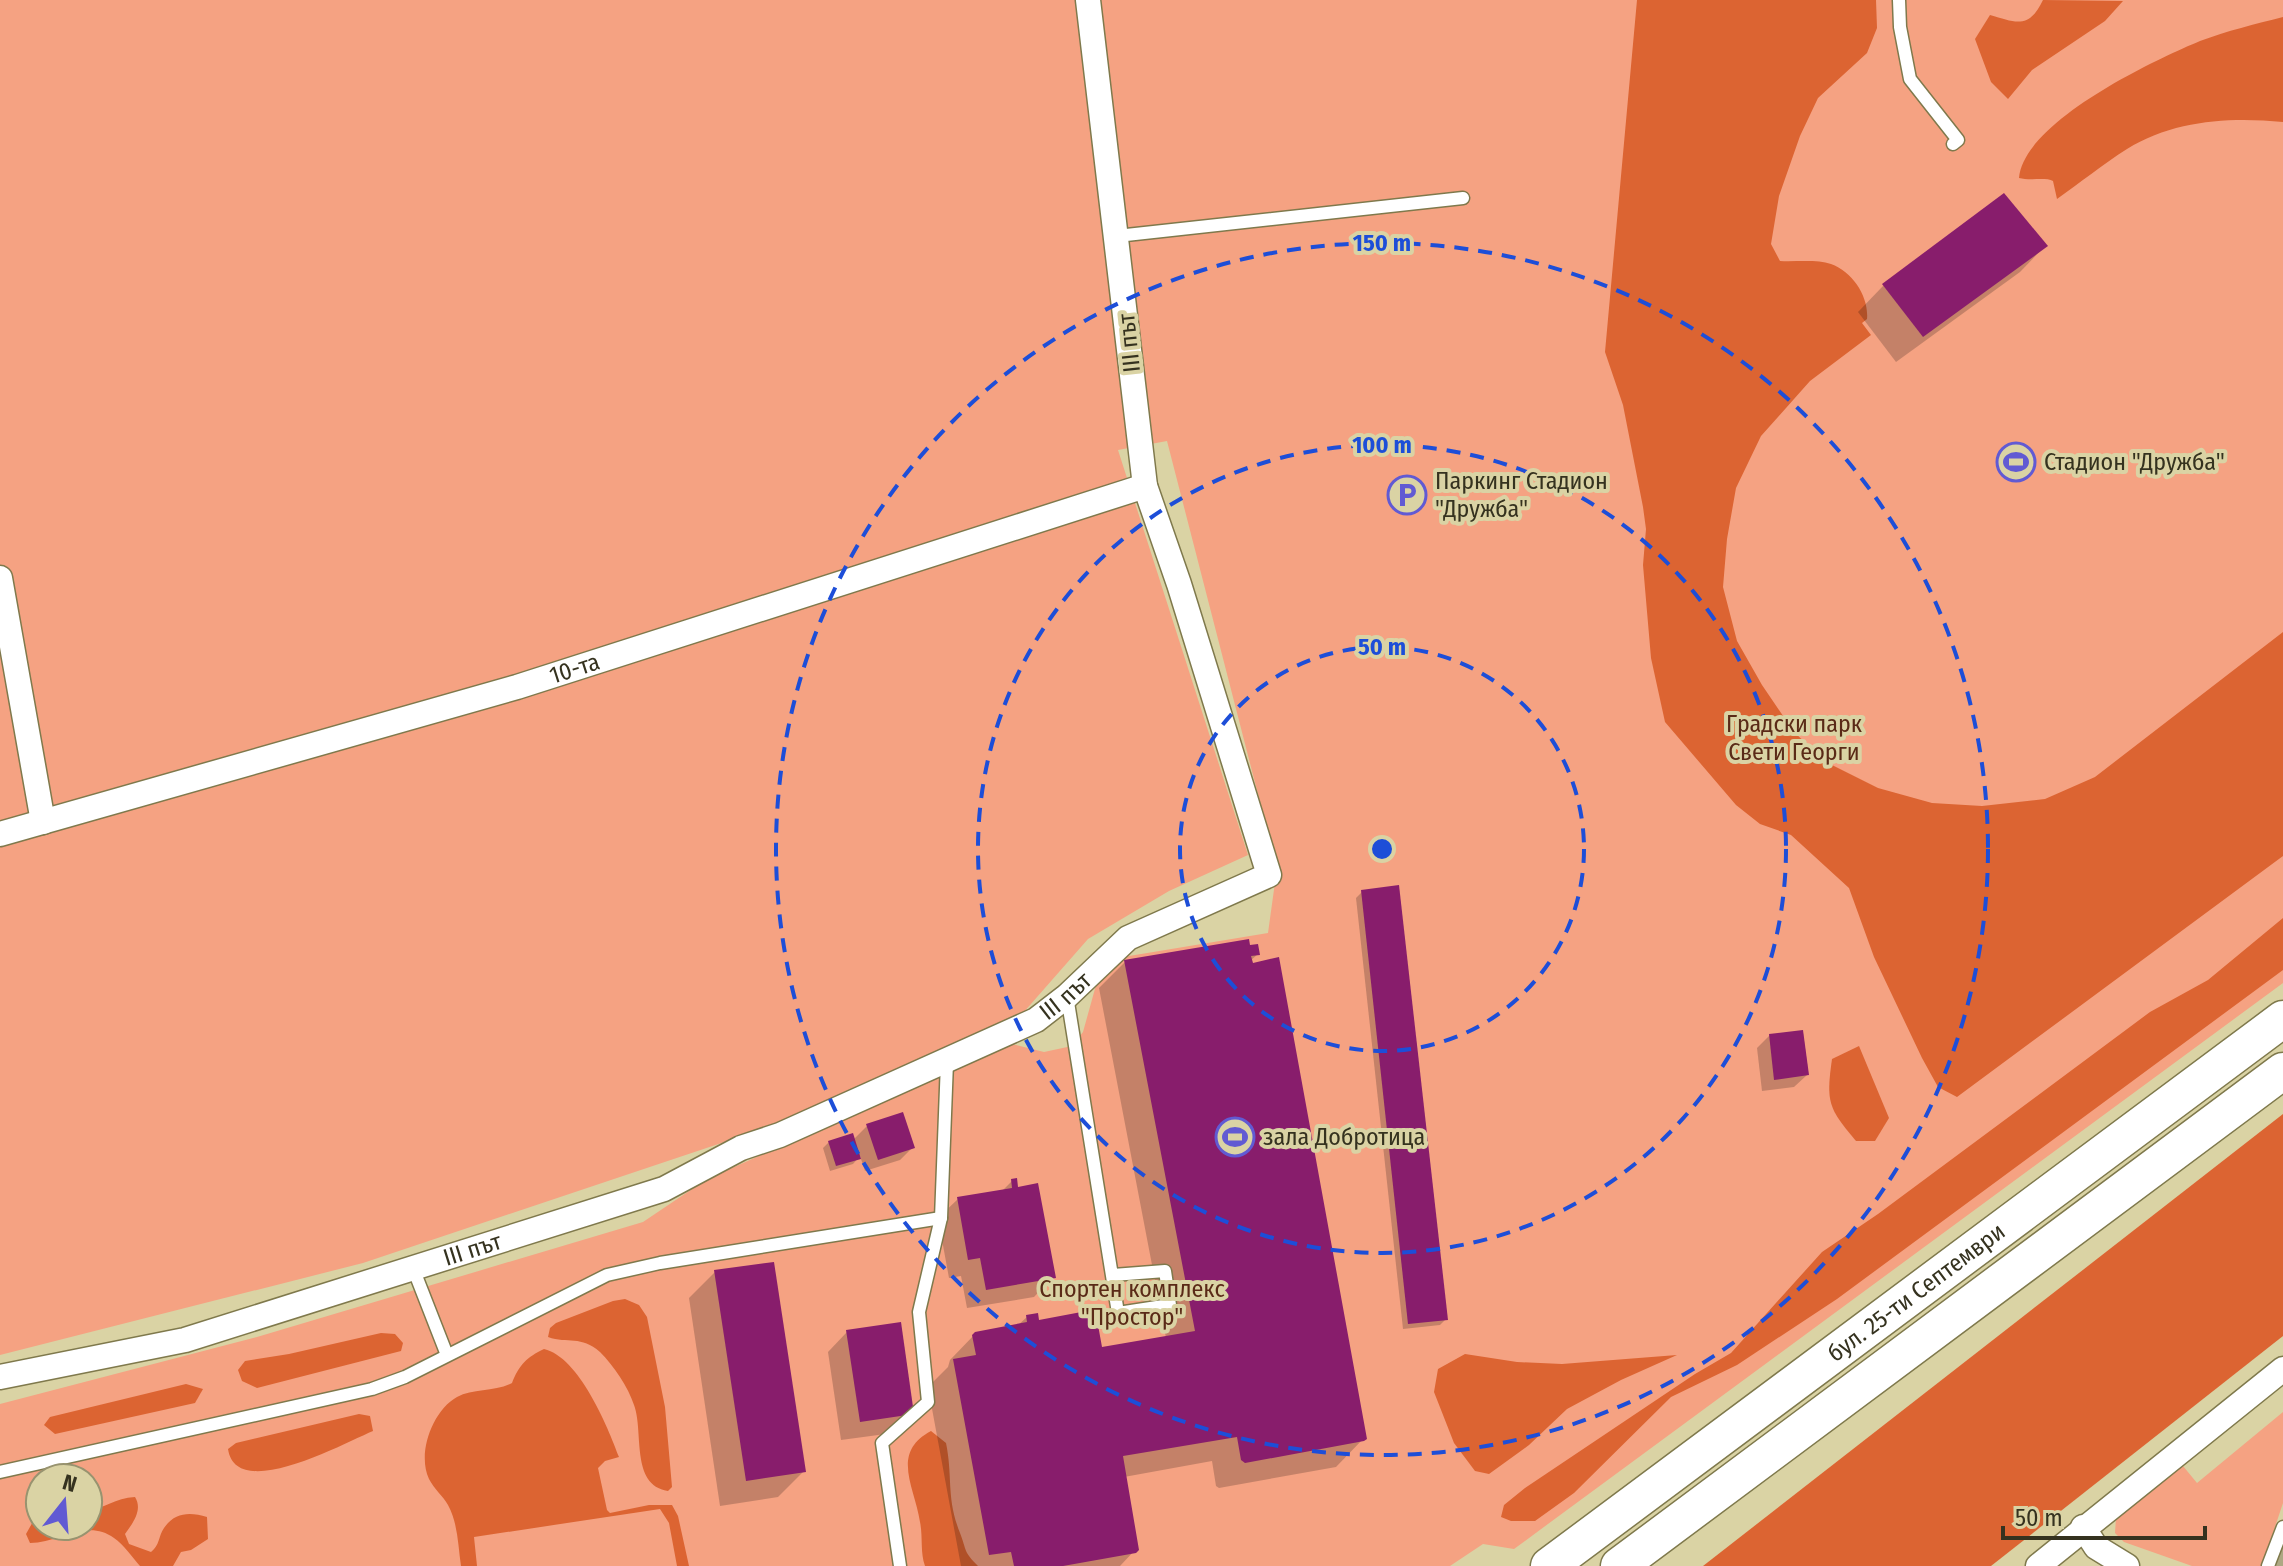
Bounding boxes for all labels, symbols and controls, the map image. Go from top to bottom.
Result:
text: 150 m [1353,229,1411,257]
street label: ІІІ път [1112,312,1146,374]
text: 100 m [1352,431,1412,459]
sports icon: Стадион "Дружба" [1995,441,2037,483]
place label: Стадион "Дружба" [2044,448,2225,476]
place label: Паркинг Стадион "Дружба" [1435,467,1608,523]
parking icon: Паркинг Стадион "Дружба" [1386,474,1428,516]
text: 50 m [1358,633,1406,661]
street label: 10-та [546,647,603,690]
park label: Градски парк Свети Георги [1726,710,1863,766]
centre of rings [1368,835,1396,863]
street label: ІІІ път [1034,966,1097,1026]
sports icon: зала Добротица [1214,1116,1256,1158]
place label: зала Добротица [1263,1123,1425,1151]
street label: бул. 25-ти Септември [1822,1217,2010,1367]
street label: ІІІ път [440,1227,505,1272]
park label: Спортен комплекс "Простор" [1039,1275,1225,1331]
north arrow [24,1462,104,1542]
text: N [59,1469,80,1498]
scale bar [2003,1490,2205,1540]
text: 50 m [2015,1504,2063,1532]

